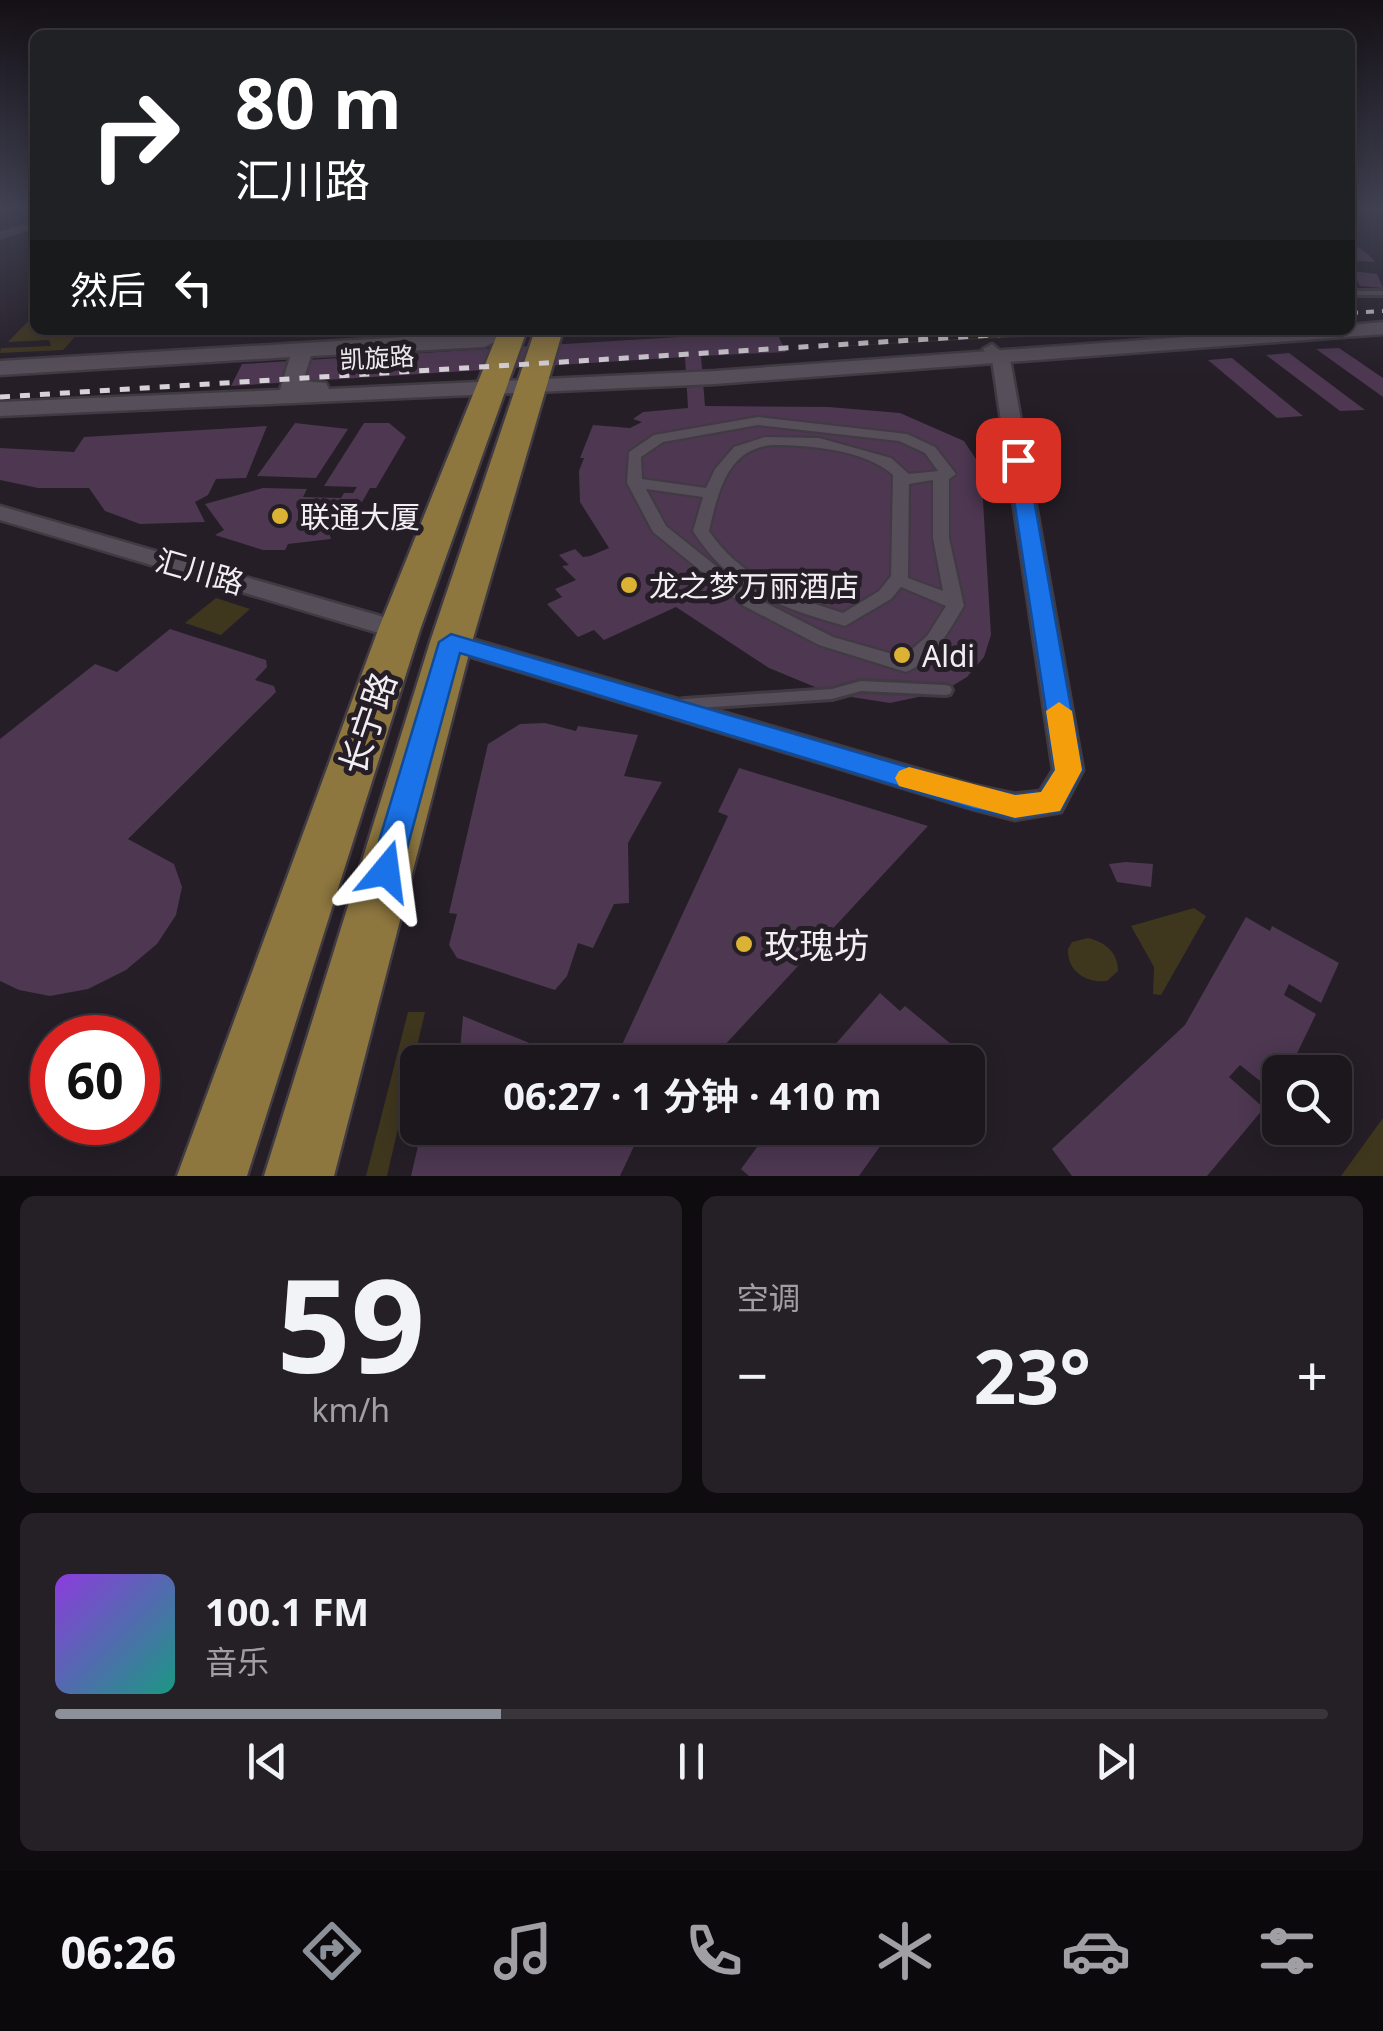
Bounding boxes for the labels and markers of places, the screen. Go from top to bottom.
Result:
pin [976,418,1061,503]
place label: 联通大厦 [300,496,420,537]
marker: 联通大厦 [269,505,291,527]
place label: 龙之梦万丽酒店 [649,565,859,606]
marker: 龙之梦万丽酒店 [618,574,640,596]
place label: Aldi [922,635,975,676]
marker: Aldi [891,644,913,666]
place label: 玫瑰坊 [764,921,869,968]
marker: 玫瑰坊 [733,933,755,955]

